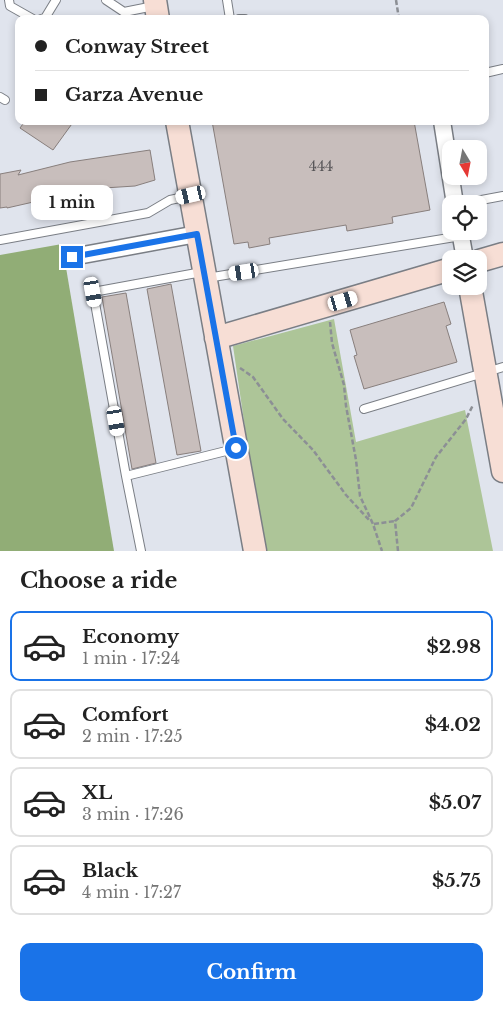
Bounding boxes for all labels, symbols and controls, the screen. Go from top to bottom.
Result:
text: Conway Street [65,35,209,58]
text: Garza Avenue [65,83,203,106]
north arrow [442,140,488,185]
map controls [442,140,487,295]
house number: 444 [309,157,333,175]
callout: 1 min [31,184,113,220]
car [174,184,207,206]
text: 1 min [49,192,95,212]
button: locate [442,195,487,240]
route end [61,246,83,268]
button: layers [442,250,487,295]
car [228,262,259,282]
car [83,276,102,308]
car [326,290,359,312]
car [106,405,125,437]
route start [225,437,247,459]
text: Choose a ride [20,567,177,594]
icon: car [22,624,67,669]
text: Economy [82,625,179,648]
text: $2.98 [427,635,481,658]
text: 1 min · 17:24 [82,648,180,668]
icon: car [22,702,67,747]
text: Comfort [82,703,169,726]
text: $4.02 [425,713,481,736]
text: 2 min · 17:25 [82,726,183,746]
icon: car [22,780,67,825]
text: XL [82,781,112,804]
text: $5.07 [429,791,481,814]
text: 3 min · 17:26 [82,804,184,824]
icon: car [22,858,67,903]
text: Black [82,859,138,882]
text: $5.75 [432,869,481,892]
text: 4 min · 17:27 [82,882,181,902]
button: Confirm [20,943,483,1001]

